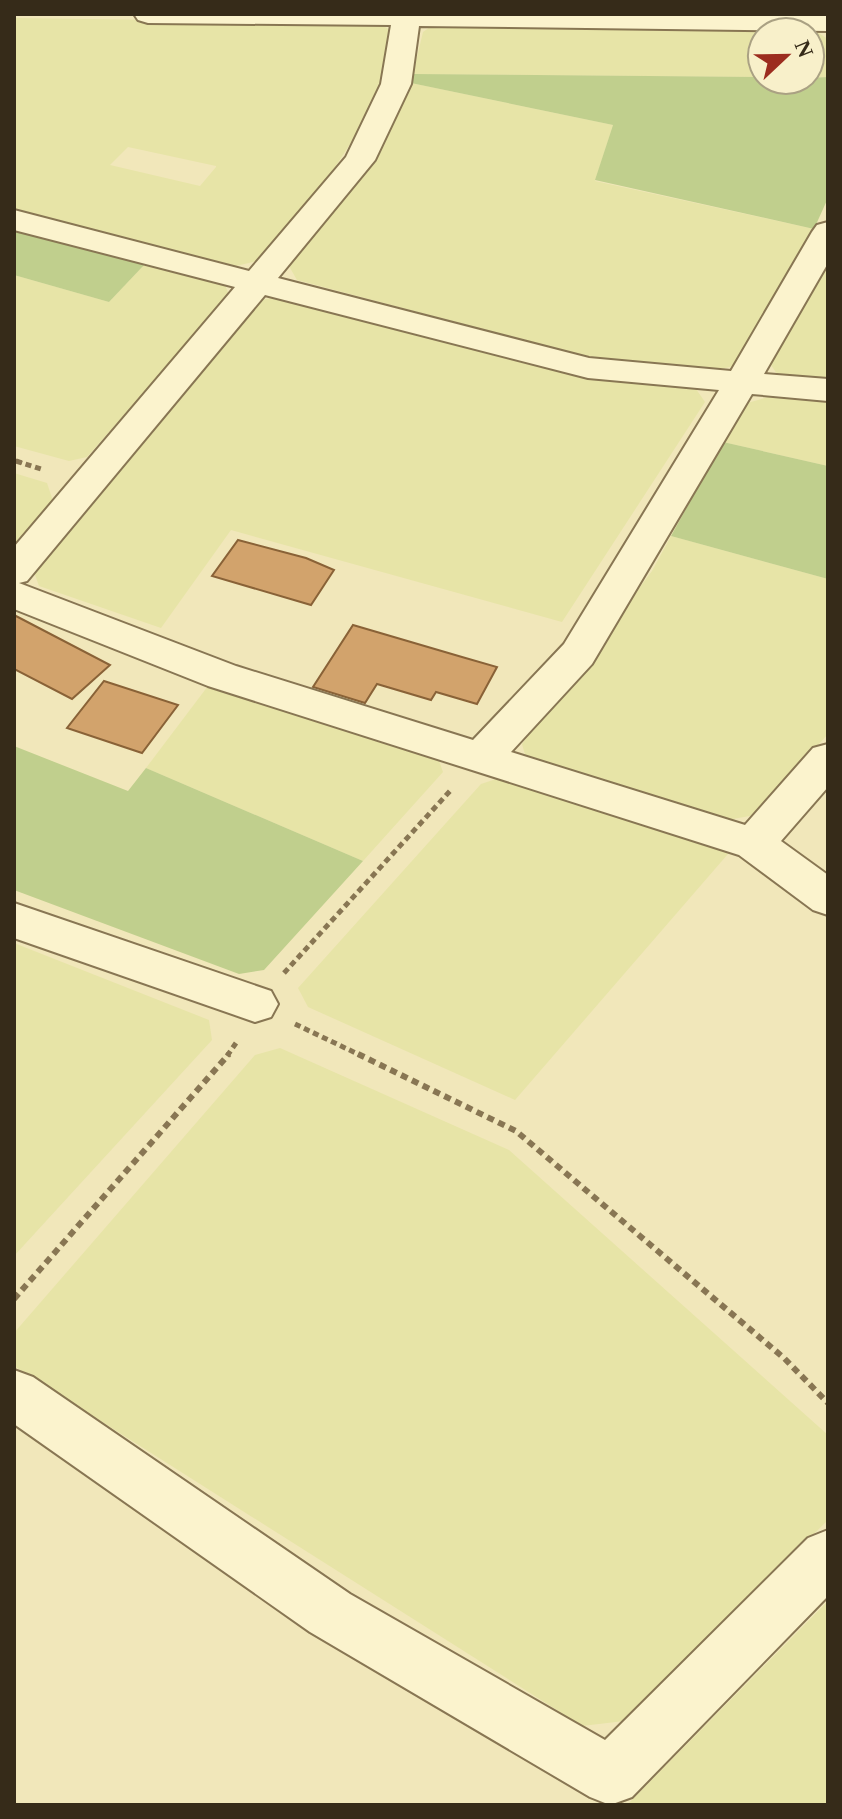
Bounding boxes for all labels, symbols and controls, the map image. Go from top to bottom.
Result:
north arrow [746,16,826,96]
text: N [790,37,819,61]

